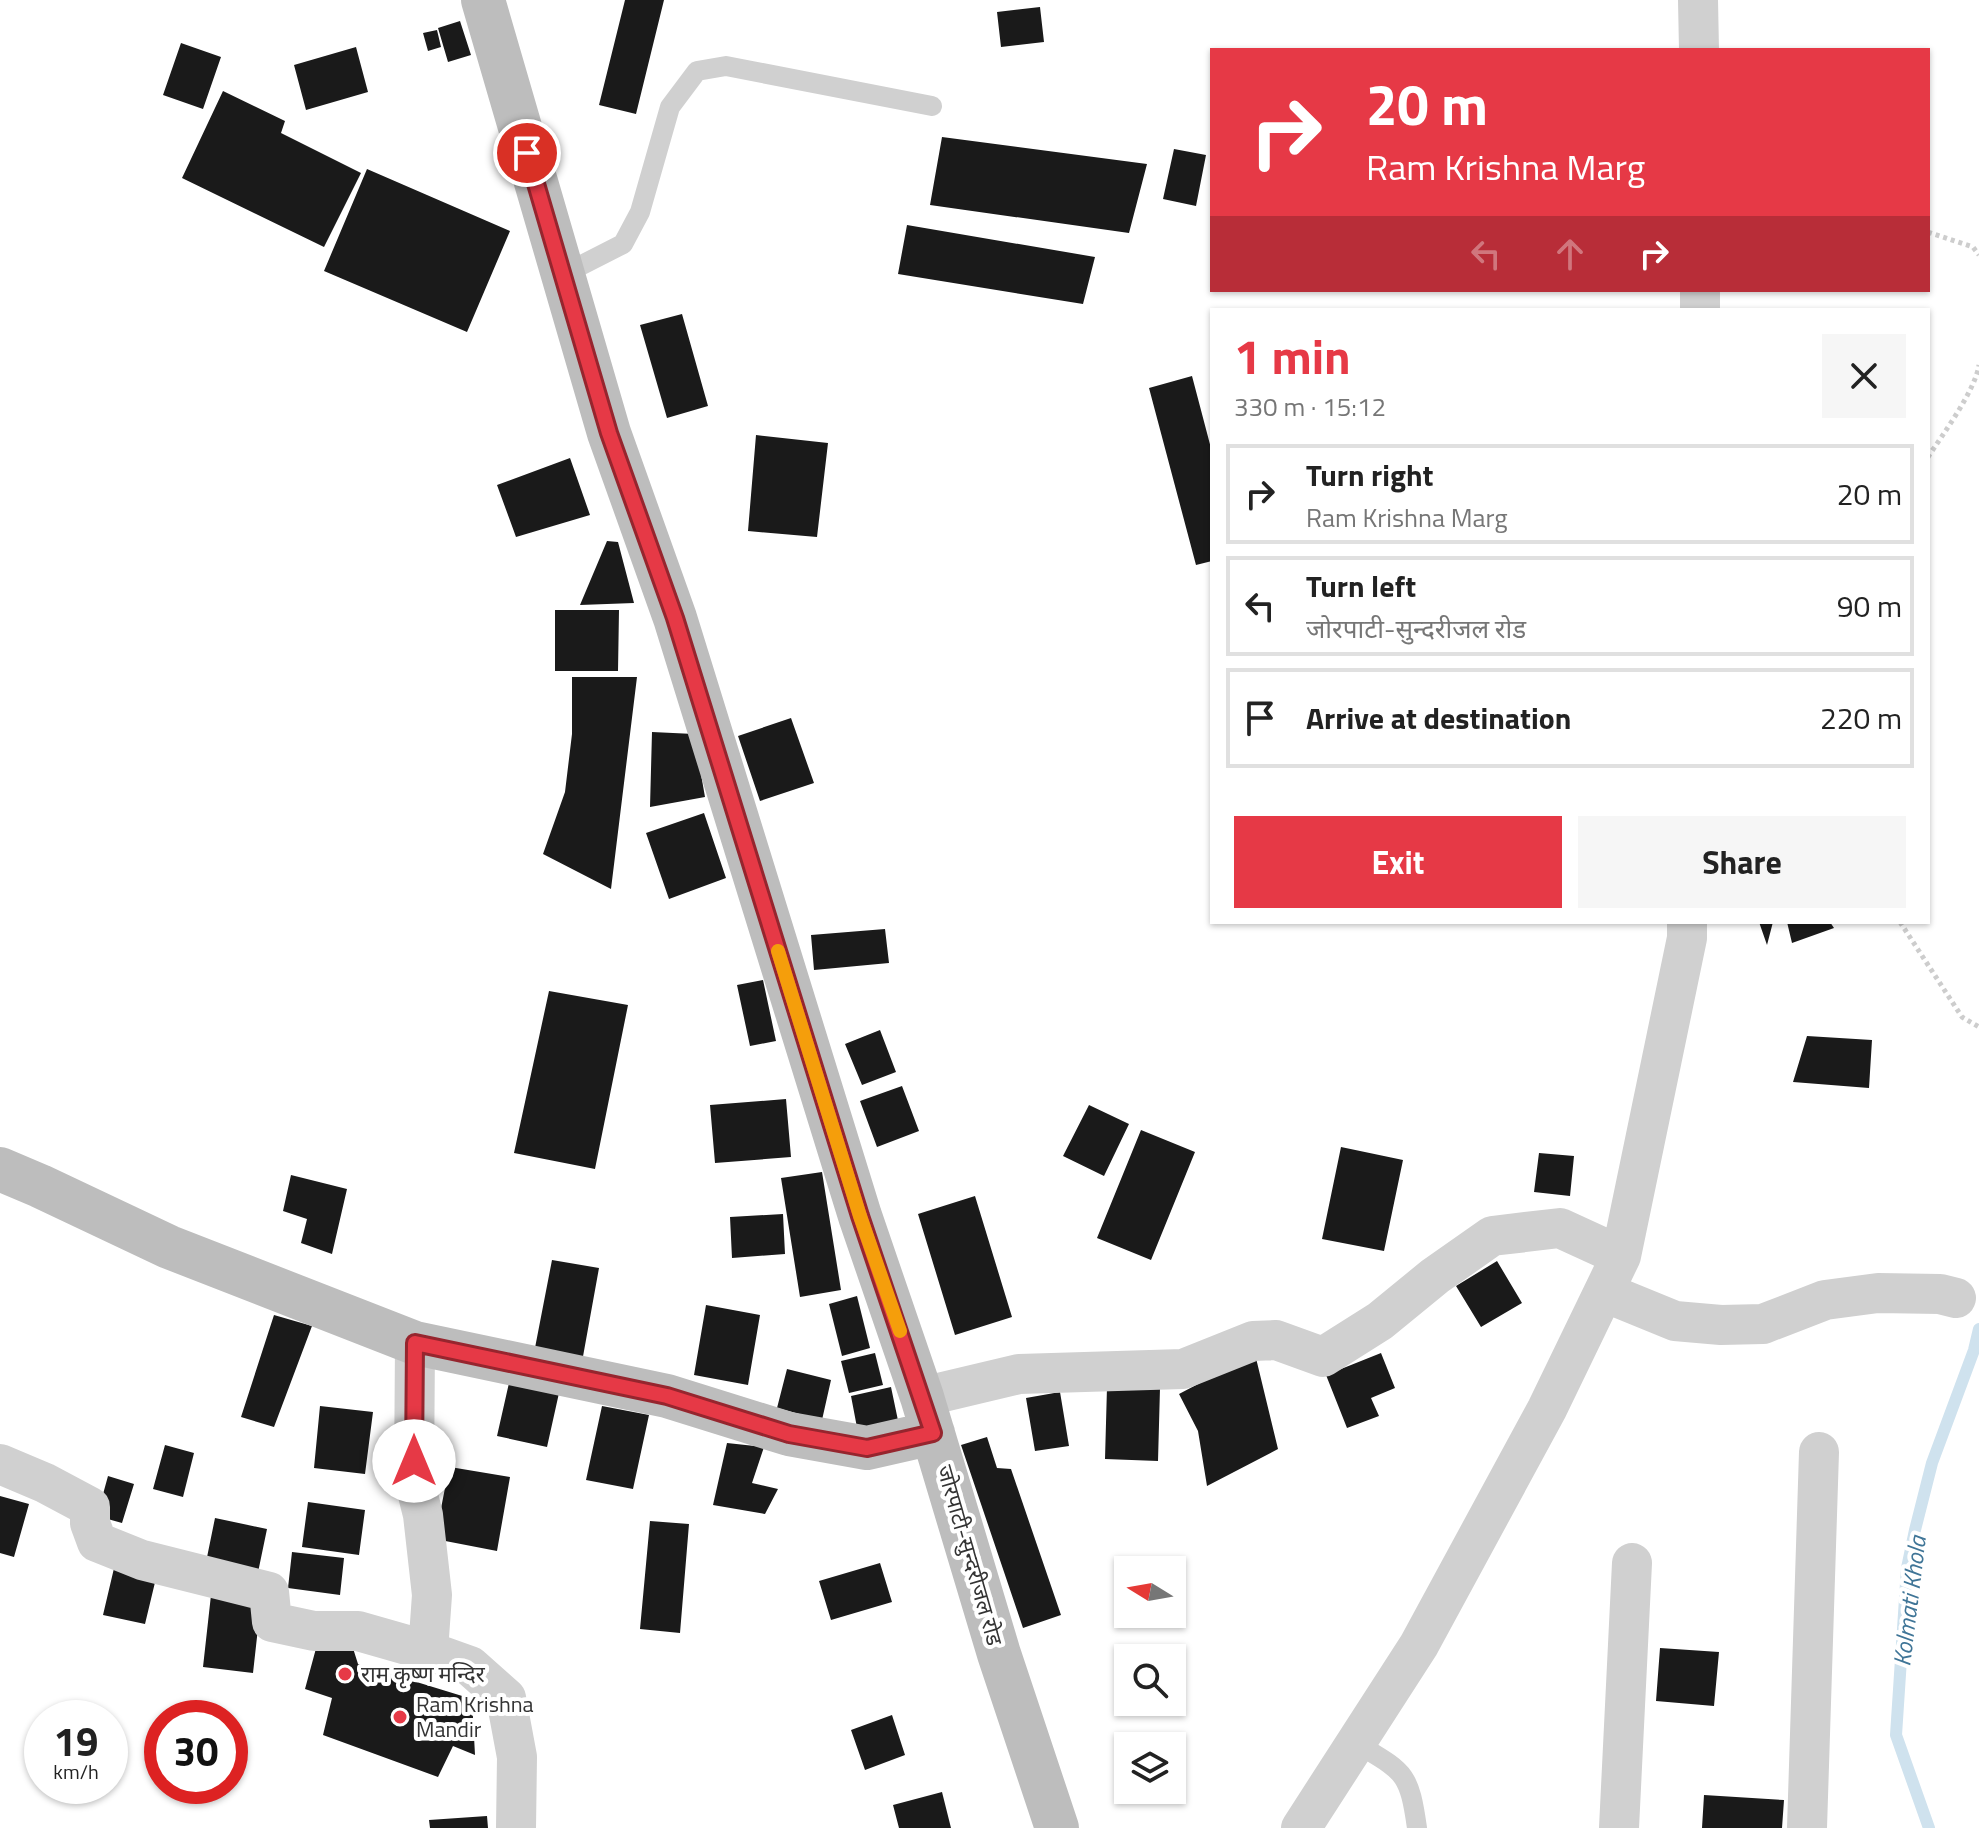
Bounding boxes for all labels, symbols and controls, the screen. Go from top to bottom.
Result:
text: 20 m [1366,62,1488,147]
icon: right [1234,80,1338,184]
pin [493,119,561,187]
icon: arrive [505,131,549,175]
text: Ram Krishna Marg [1366,139,1645,194]
icon: left [1464,232,1508,276]
icon: ahead [1548,232,1592,276]
icon: right [1632,232,1676,276]
text: 1 min [1234,320,1351,393]
button: close [1822,334,1906,418]
text: 330 m · 15:12 [1234,387,1386,426]
text: Turn right [1306,452,1434,498]
text: 20 m [1837,471,1902,517]
icon: right [1238,472,1282,516]
text: Ram Krishna Marg [1306,498,1508,537]
text: Turn left [1306,563,1416,609]
text: 90 m [1837,583,1902,629]
icon: left [1238,584,1282,628]
text: जोरपाटी-सुन्दरीजल रोड [1306,609,1526,648]
text: Arrive at destination [1306,695,1571,741]
text: 220 m [1820,695,1902,741]
icon: arrive [1238,696,1282,740]
button: Exit [1234,816,1562,908]
button: Share [1578,816,1906,908]
position arrow [372,1419,456,1503]
street label: जोरपाटी-सुन्दरीजल रोड [928,1461,1012,1649]
water label: Kolmati Khola [1883,1532,1935,1668]
north arrow [1114,1556,1186,1628]
map controls [1114,1556,1186,1804]
button: search [1114,1644,1186,1716]
place label: राम कृष्ण मन्दिर [361,1657,486,1691]
marker: राम कृष्ण मन्दिर [336,1665,354,1683]
place label: Ram Krishna Mandir [416,1687,534,1746]
speed limit sign: 30 [144,1700,248,1804]
marker: Ram Krishna Mandir [391,1708,409,1726]
text: 19 [54,1711,98,1772]
button: layers [1114,1732,1186,1804]
text: km/h [53,1756,99,1787]

